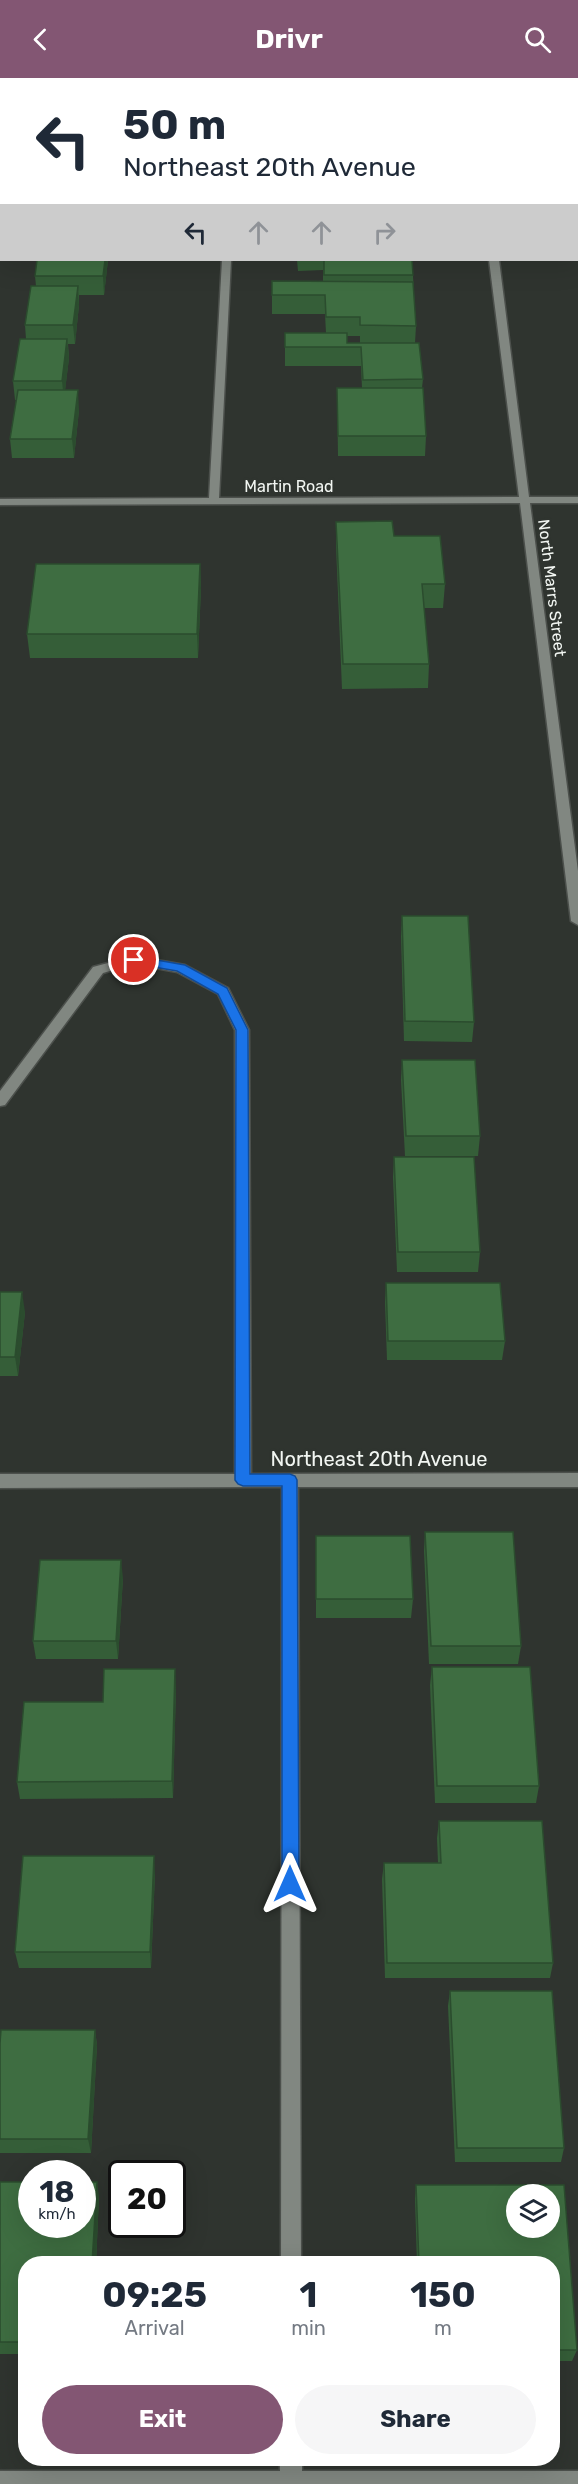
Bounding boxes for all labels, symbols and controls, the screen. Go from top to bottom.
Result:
icon: back [24,23,57,56]
text: Drivr [255,23,323,55]
icon: search [521,23,554,56]
text: 50 m [123,100,226,150]
icon: left [24,102,102,180]
text: Northeast 20th Avenue [123,151,416,183]
icon: left [179,216,212,249]
icon: ahead [242,216,275,249]
icon: ahead [305,216,338,249]
icon: right [368,216,401,249]
street label: Martin Road [244,477,334,496]
street label: North Marrs Street [534,518,570,658]
pin [108,934,159,985]
icon: arrive [117,943,150,976]
street label: Northeast 20th Avenue [271,1447,488,1471]
position arrow [258,1852,322,1916]
speed limit sign: 20 [108,2160,186,2238]
text: 18 [39,2174,75,2210]
map controls [506,2184,560,2238]
button: layers [506,2184,560,2238]
text: km/h [38,2205,76,2223]
text: 09:25 [102,2273,207,2316]
text: 1 [300,2273,318,2316]
text: 150 [410,2273,476,2316]
text: Arrival [125,2316,185,2340]
text: min [291,2316,326,2340]
text: m [434,2316,452,2340]
button: Exit [42,2385,283,2454]
button: Share [295,2385,536,2454]

